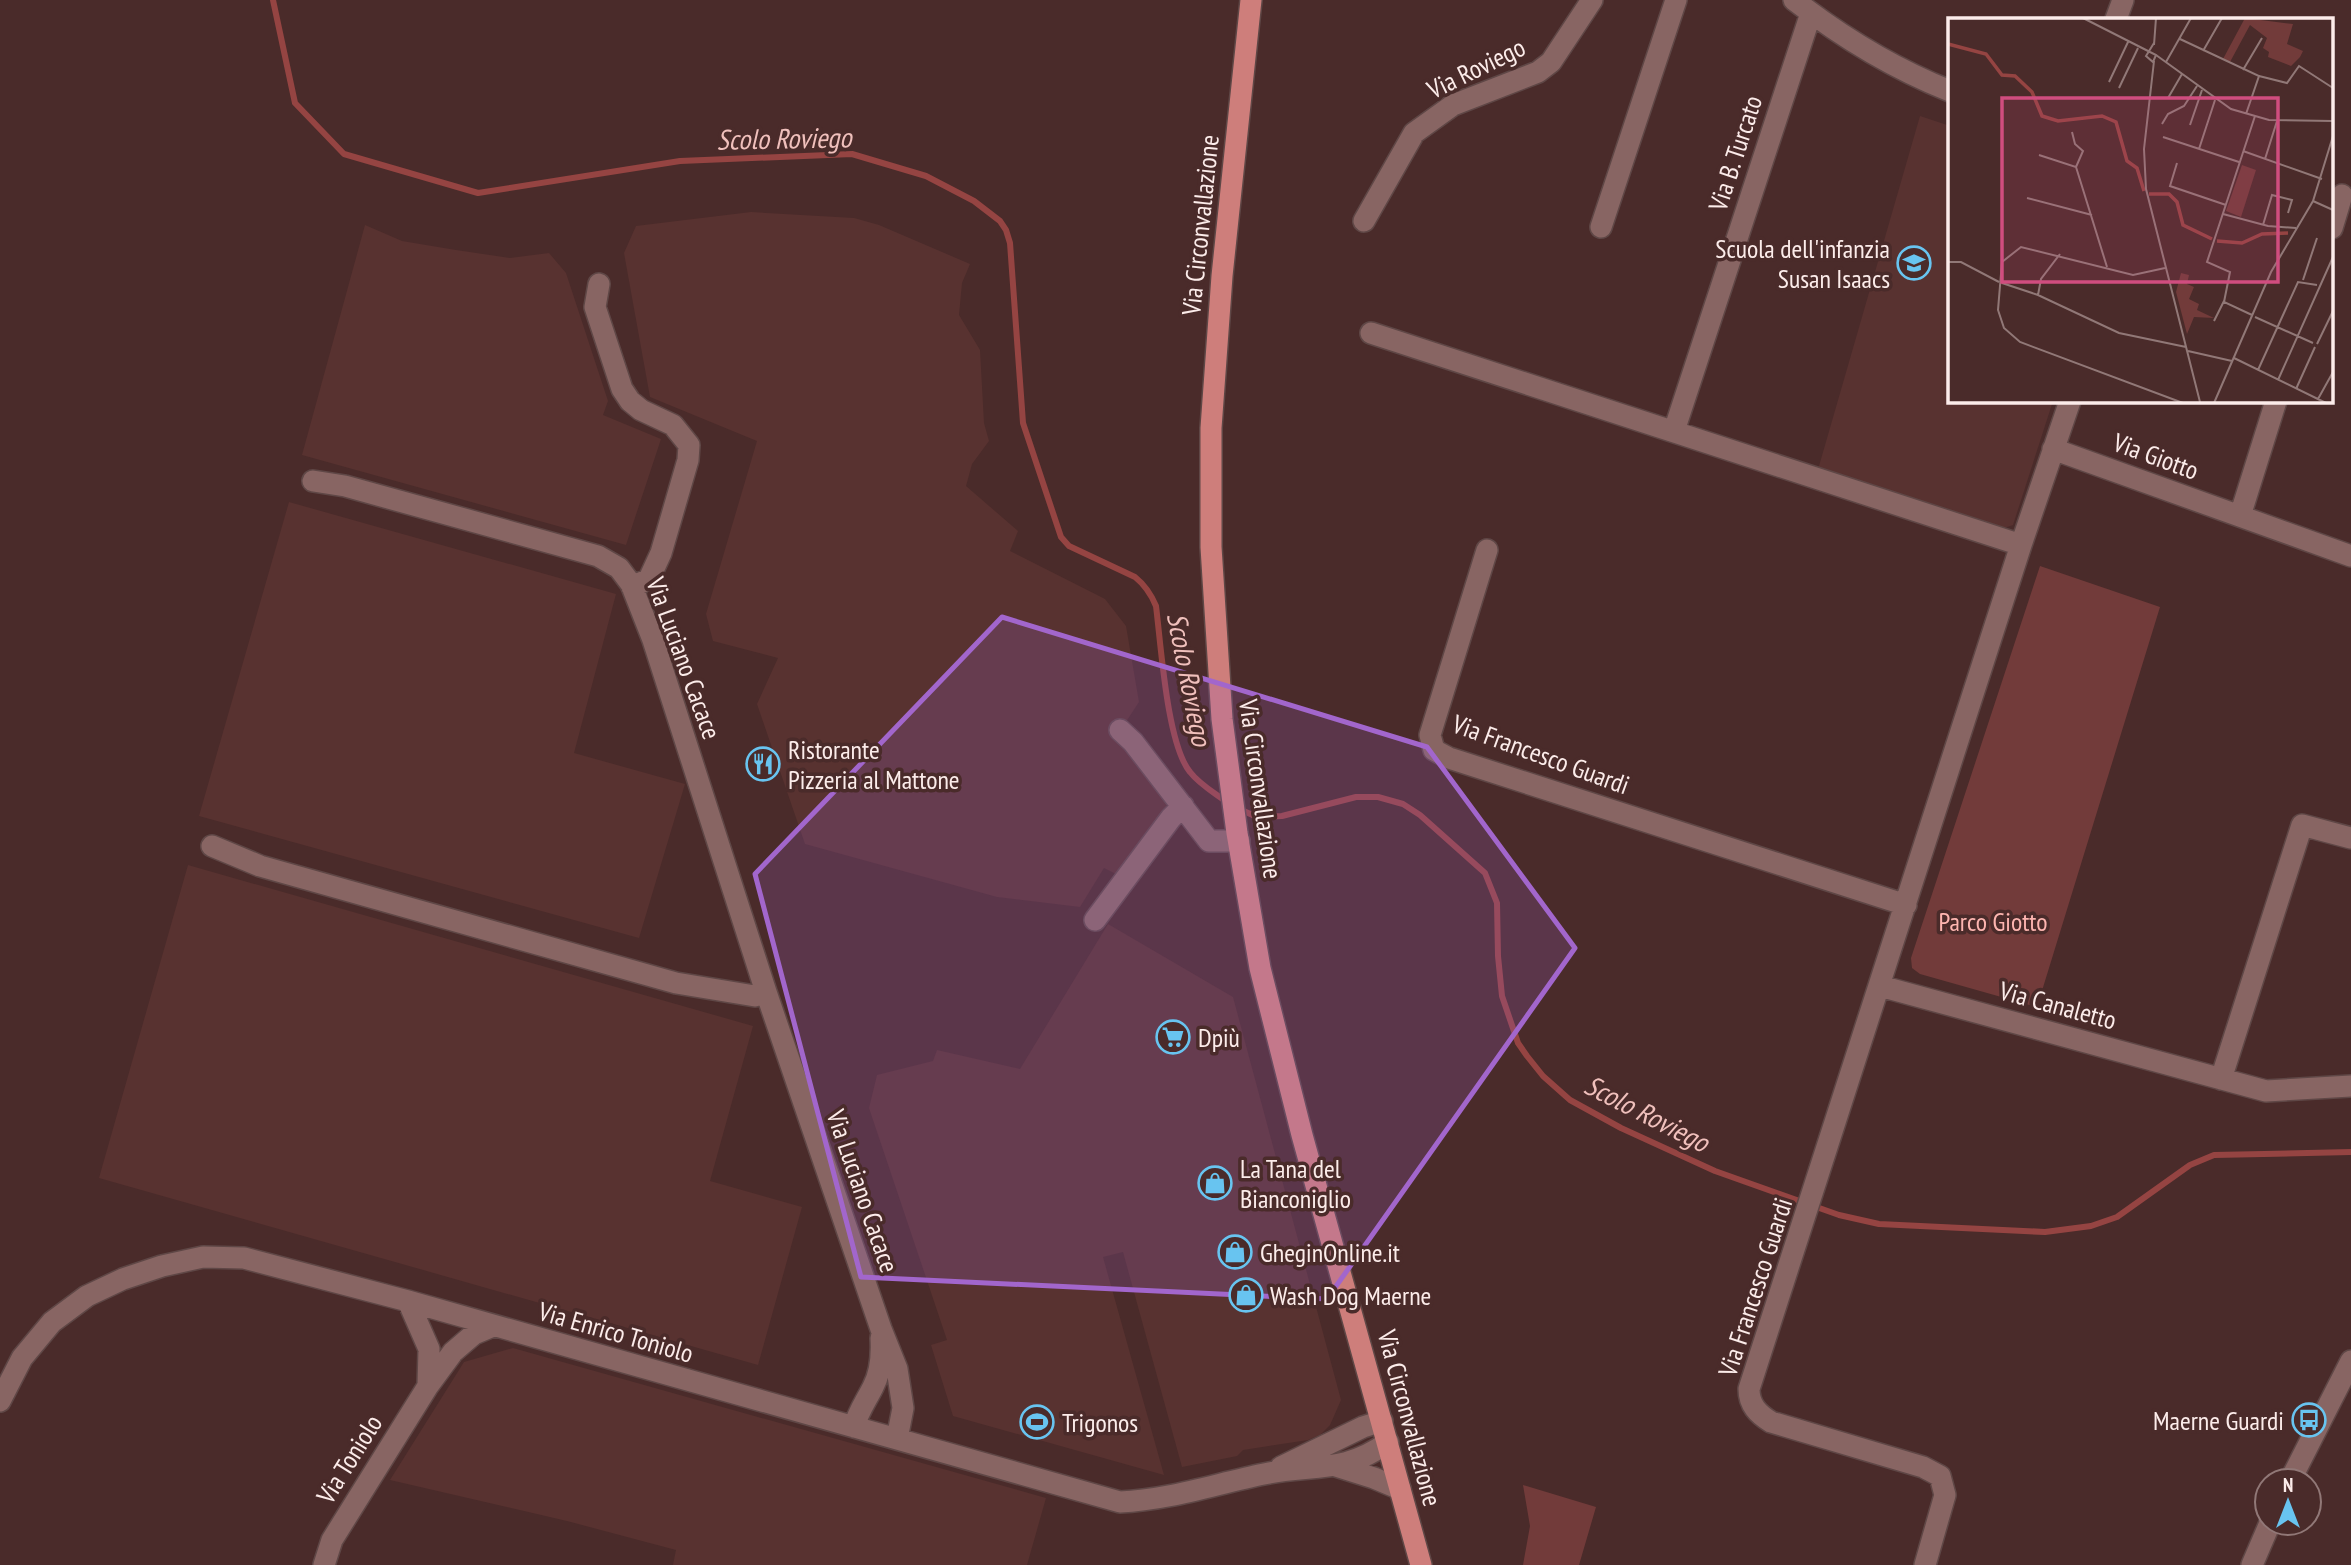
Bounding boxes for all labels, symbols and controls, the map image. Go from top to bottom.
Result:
inset map [1948,18,2334,402]
street label: Via Roviego [1421,30,1530,106]
street label: Via B. Turcato [1701,91,1769,216]
water label: Scolo Roviego [716,118,854,158]
street label: Via Circonvallazione [1174,133,1226,318]
place label: Scuola dell'infanzia Susan Isaacs [1715,232,1890,295]
school or university icon: Scuola dell'infanzia Susan Isaacs [1895,244,1933,282]
street label: Via Giotto [2108,425,2203,487]
street label: Via Luciano Cacace [639,572,729,743]
water label: Scolo Roviego [1159,609,1221,751]
street label: Via Circonvallazione [1232,696,1290,881]
street label: Via Francesco Guardi [1447,706,1634,801]
place label: Ristorante Pizzeria al Mattone [788,733,960,796]
restaurant icon: Ristorante Pizzeria al Mattone [744,745,782,783]
park label: Parco Giotto [1938,905,2048,938]
street label: Via Canaletto [1995,973,2120,1036]
supermarket icon: Dpiù [1154,1018,1192,1056]
place label: Dpiù [1198,1021,1240,1054]
water label: Scolo Roviego [1579,1066,1717,1161]
street label: Via Luciano Cacace [819,1104,906,1277]
place label: La Tana del Bianconiglio [1240,1152,1351,1215]
shop icon: La Tana del Bianconiglio [1196,1164,1234,1202]
street label: Via Francesco Guardi [1710,1194,1799,1381]
shop icon: GheginOnline.it [1216,1233,1254,1271]
place label: GheginOnline.it [1260,1236,1400,1269]
shop icon: Wash Dog Maerne [1227,1276,1265,1314]
place label: Wash Dog Maerne [1270,1279,1431,1312]
street label: Via Enrico Toniolo [534,1294,697,1370]
street label: Via Circonvallazione [1370,1325,1449,1510]
bus stop icon: Maerne Guardi [2290,1401,2328,1439]
sports icon: Trigonos [1018,1403,1056,1441]
place label: Maerne Guardi [2153,1404,2284,1437]
place label: Trigonos [1062,1406,1138,1439]
street label: Via Toniolo [308,1408,389,1510]
north arrow [2253,1467,2323,1537]
text: N [2283,1473,2293,1497]

